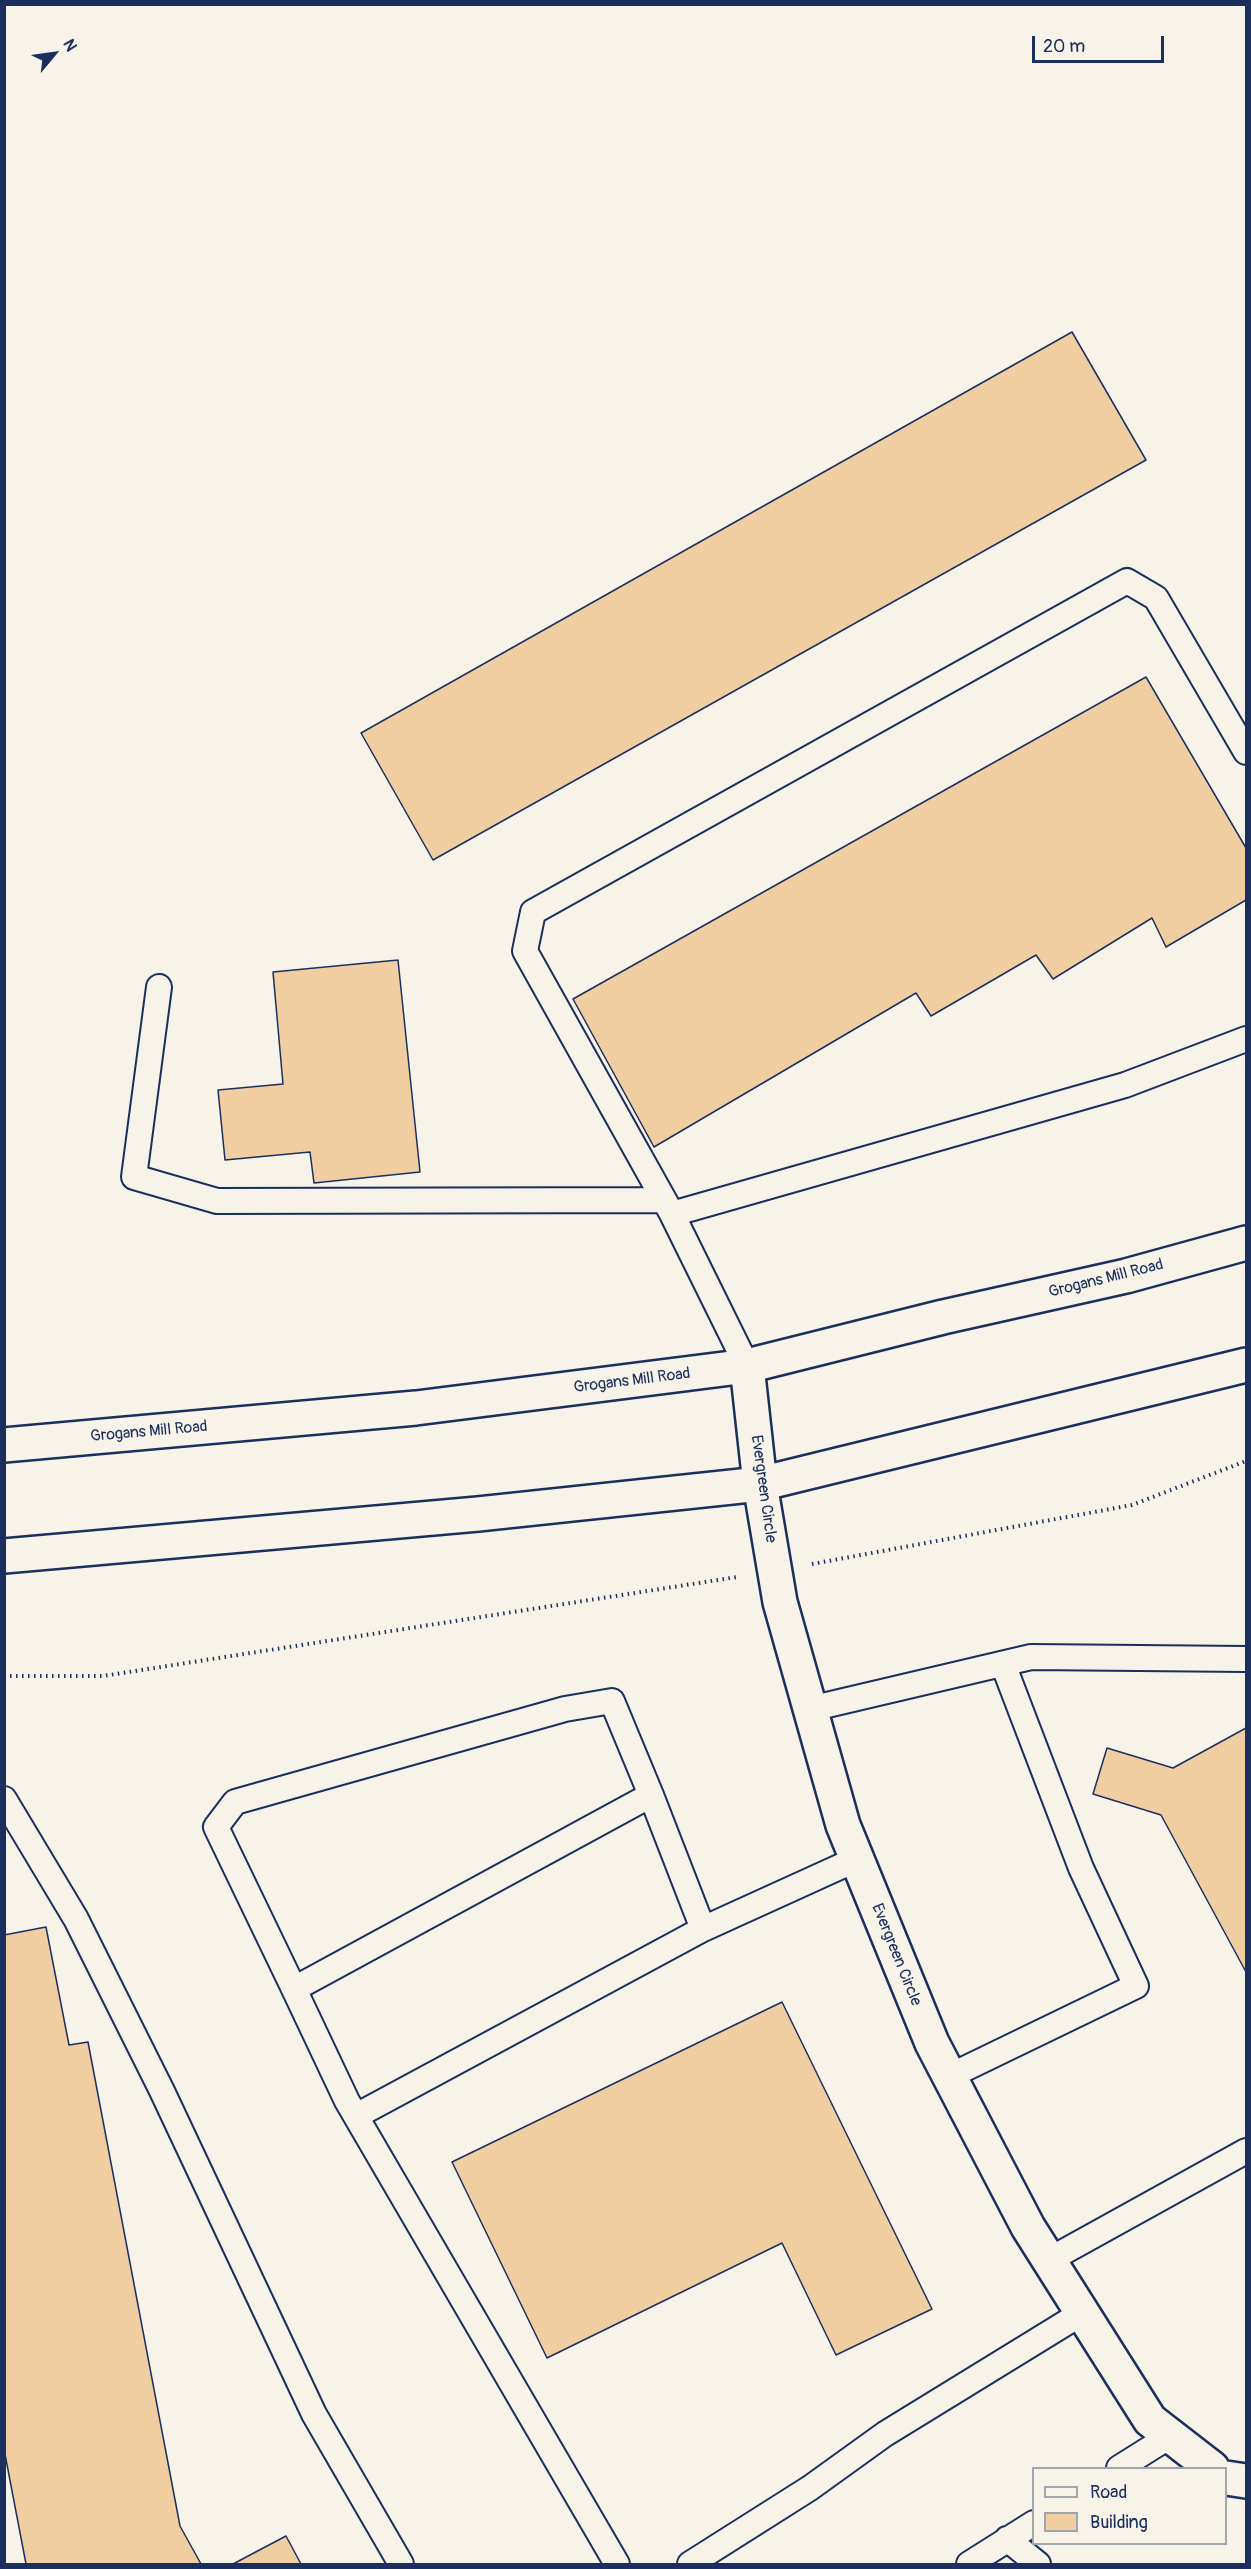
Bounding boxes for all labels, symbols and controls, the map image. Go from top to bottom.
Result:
north arrow [24,24,84,84]
scale bar [1035,24,1167,62]
text: 20 m [1043,35,1085,58]
text: N [58,36,81,55]
street label: Grogans Mill Road [1047,1255,1165,1303]
street label: Grogans Mill Road [572,1364,692,1398]
street label: Grogans Mill Road [90,1417,208,1447]
street label: Evergreen Circle [746,1434,780,1544]
street label: Evergreen Circle [867,1901,925,2009]
legend [1032,2467,1227,2545]
text: Road [1090,2481,1127,2504]
text: Building [1090,2511,1148,2534]

